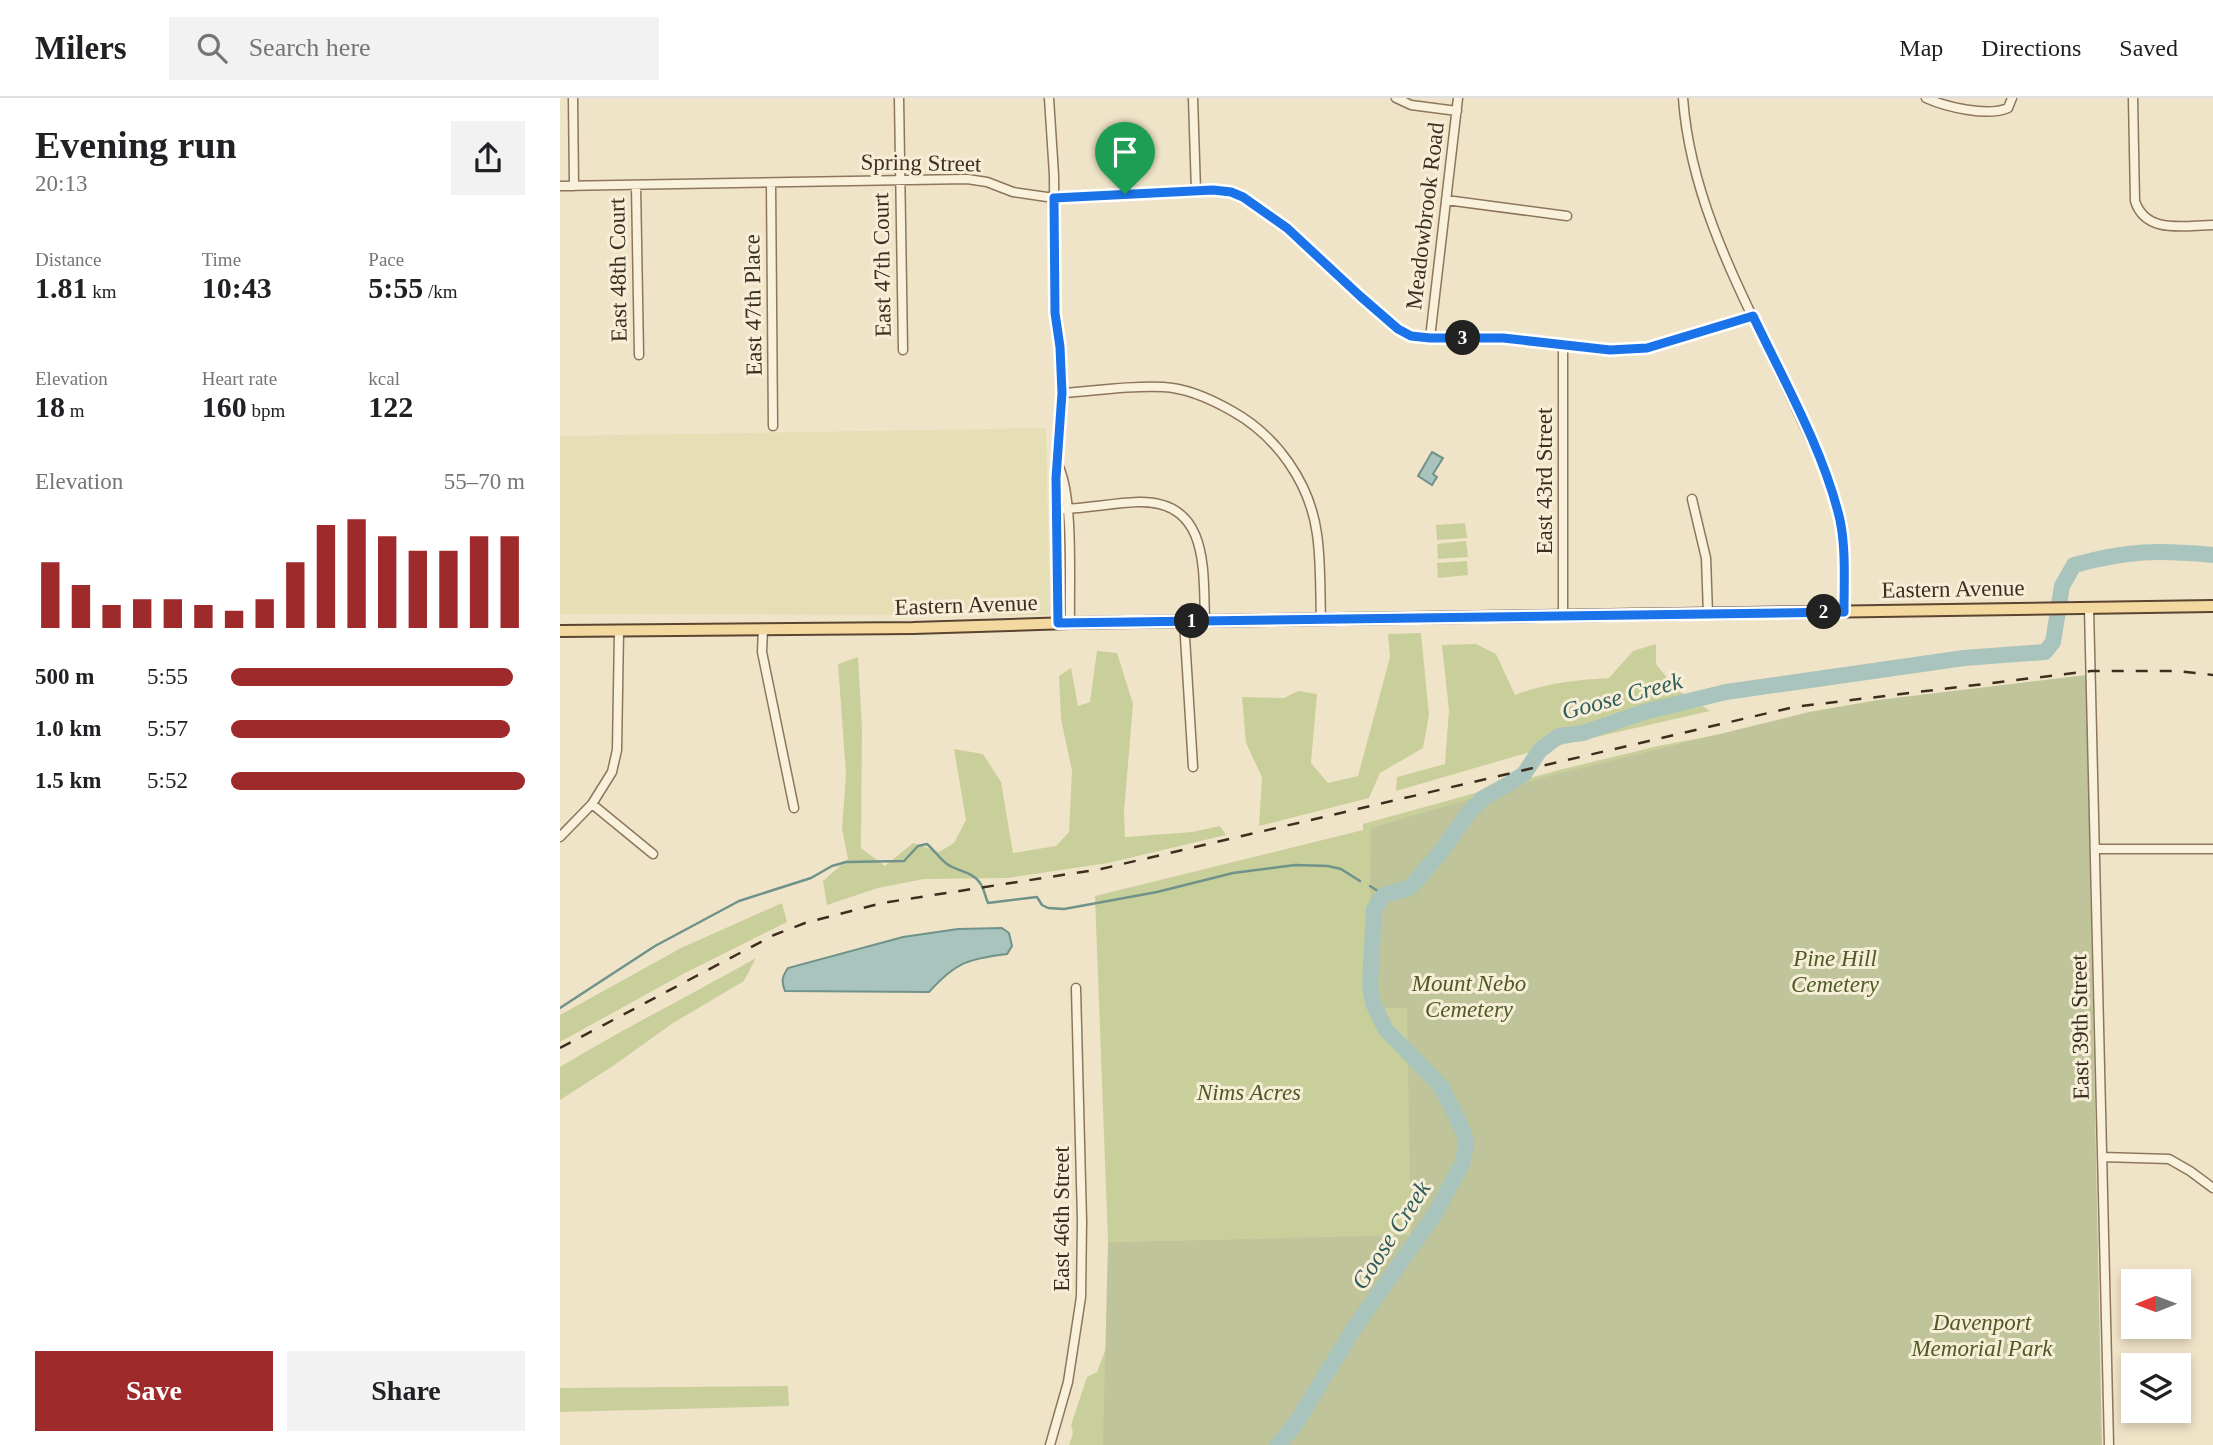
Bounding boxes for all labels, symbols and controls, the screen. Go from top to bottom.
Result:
search box [169,17,659,80]
icon: search [193,29,231,67]
text: Milers [35,30,127,66]
text: Search here [249,33,371,62]
text: Map [1899,35,1943,61]
text: Directions [1981,35,2081,61]
text: Saved [2119,35,2178,61]
street label: Meadowbrook Road [1401,120,1449,311]
button: share [451,121,525,195]
pin [1095,122,1155,194]
text: Evening run [35,124,237,166]
icon: arrive [1106,133,1144,171]
street label: Spring Street [860,149,982,177]
text: 20:13 [35,171,87,196]
street label: East 47th Court [868,192,896,337]
street label: East 48th Court [604,197,632,342]
street label: East 47th Place [739,234,767,376]
text: Distance [35,249,101,270]
text: Time [202,249,241,270]
text: Pace [368,249,404,270]
text: 1.81 [35,271,88,304]
text: 10:43 [202,271,272,304]
text: 5:55 [368,271,423,304]
text: km [88,281,117,302]
text: /km [423,281,458,302]
pin: 3 [1446,320,1480,356]
text: 3 [1458,327,1467,348]
text: Elevation [35,368,108,389]
text: Heart rate [202,368,277,389]
text: kcal [368,368,400,389]
text: 18 [35,390,65,423]
text: 160 [202,390,247,423]
text: 122 [368,390,413,423]
text: m [65,400,85,421]
text: bpm [247,400,285,421]
street label: East 43rd Street [1532,407,1557,554]
text: Elevation [35,469,123,494]
text: 55–70 m [444,469,525,494]
street label: Eastern Avenue [1881,575,2025,603]
street label: Eastern Avenue [894,590,1038,620]
pin: 2 [1806,594,1842,630]
text: 2 [1819,601,1828,622]
pin: 1 [1174,603,1210,638]
text: 1 [1187,610,1196,631]
text: 500 m [35,664,94,689]
text: 5:55 [147,664,188,689]
water label: Goose Creek [1559,667,1685,725]
text: 1.0 km [35,716,101,741]
text: 5:57 [147,716,188,741]
text: 1.5 km [35,768,101,793]
text: 5:52 [147,768,188,793]
park label: Pine Hill Cemetery [1791,946,1880,997]
street label: East 39th Street [2066,953,2094,1100]
park label: Mount Nebo Cemetery [1411,971,1526,1022]
park label: Nims Acres [1196,1080,1301,1105]
street label: East 46th Street [1049,1146,1074,1292]
water label: Goose Creek [1346,1176,1436,1294]
north arrow [2121,1269,2191,1339]
map controls [2121,1269,2191,1423]
park label: Davenport Memorial Park [1910,1310,2053,1361]
button: Save [35,1351,273,1431]
button: Share [287,1351,525,1431]
button: layers [2121,1353,2191,1423]

